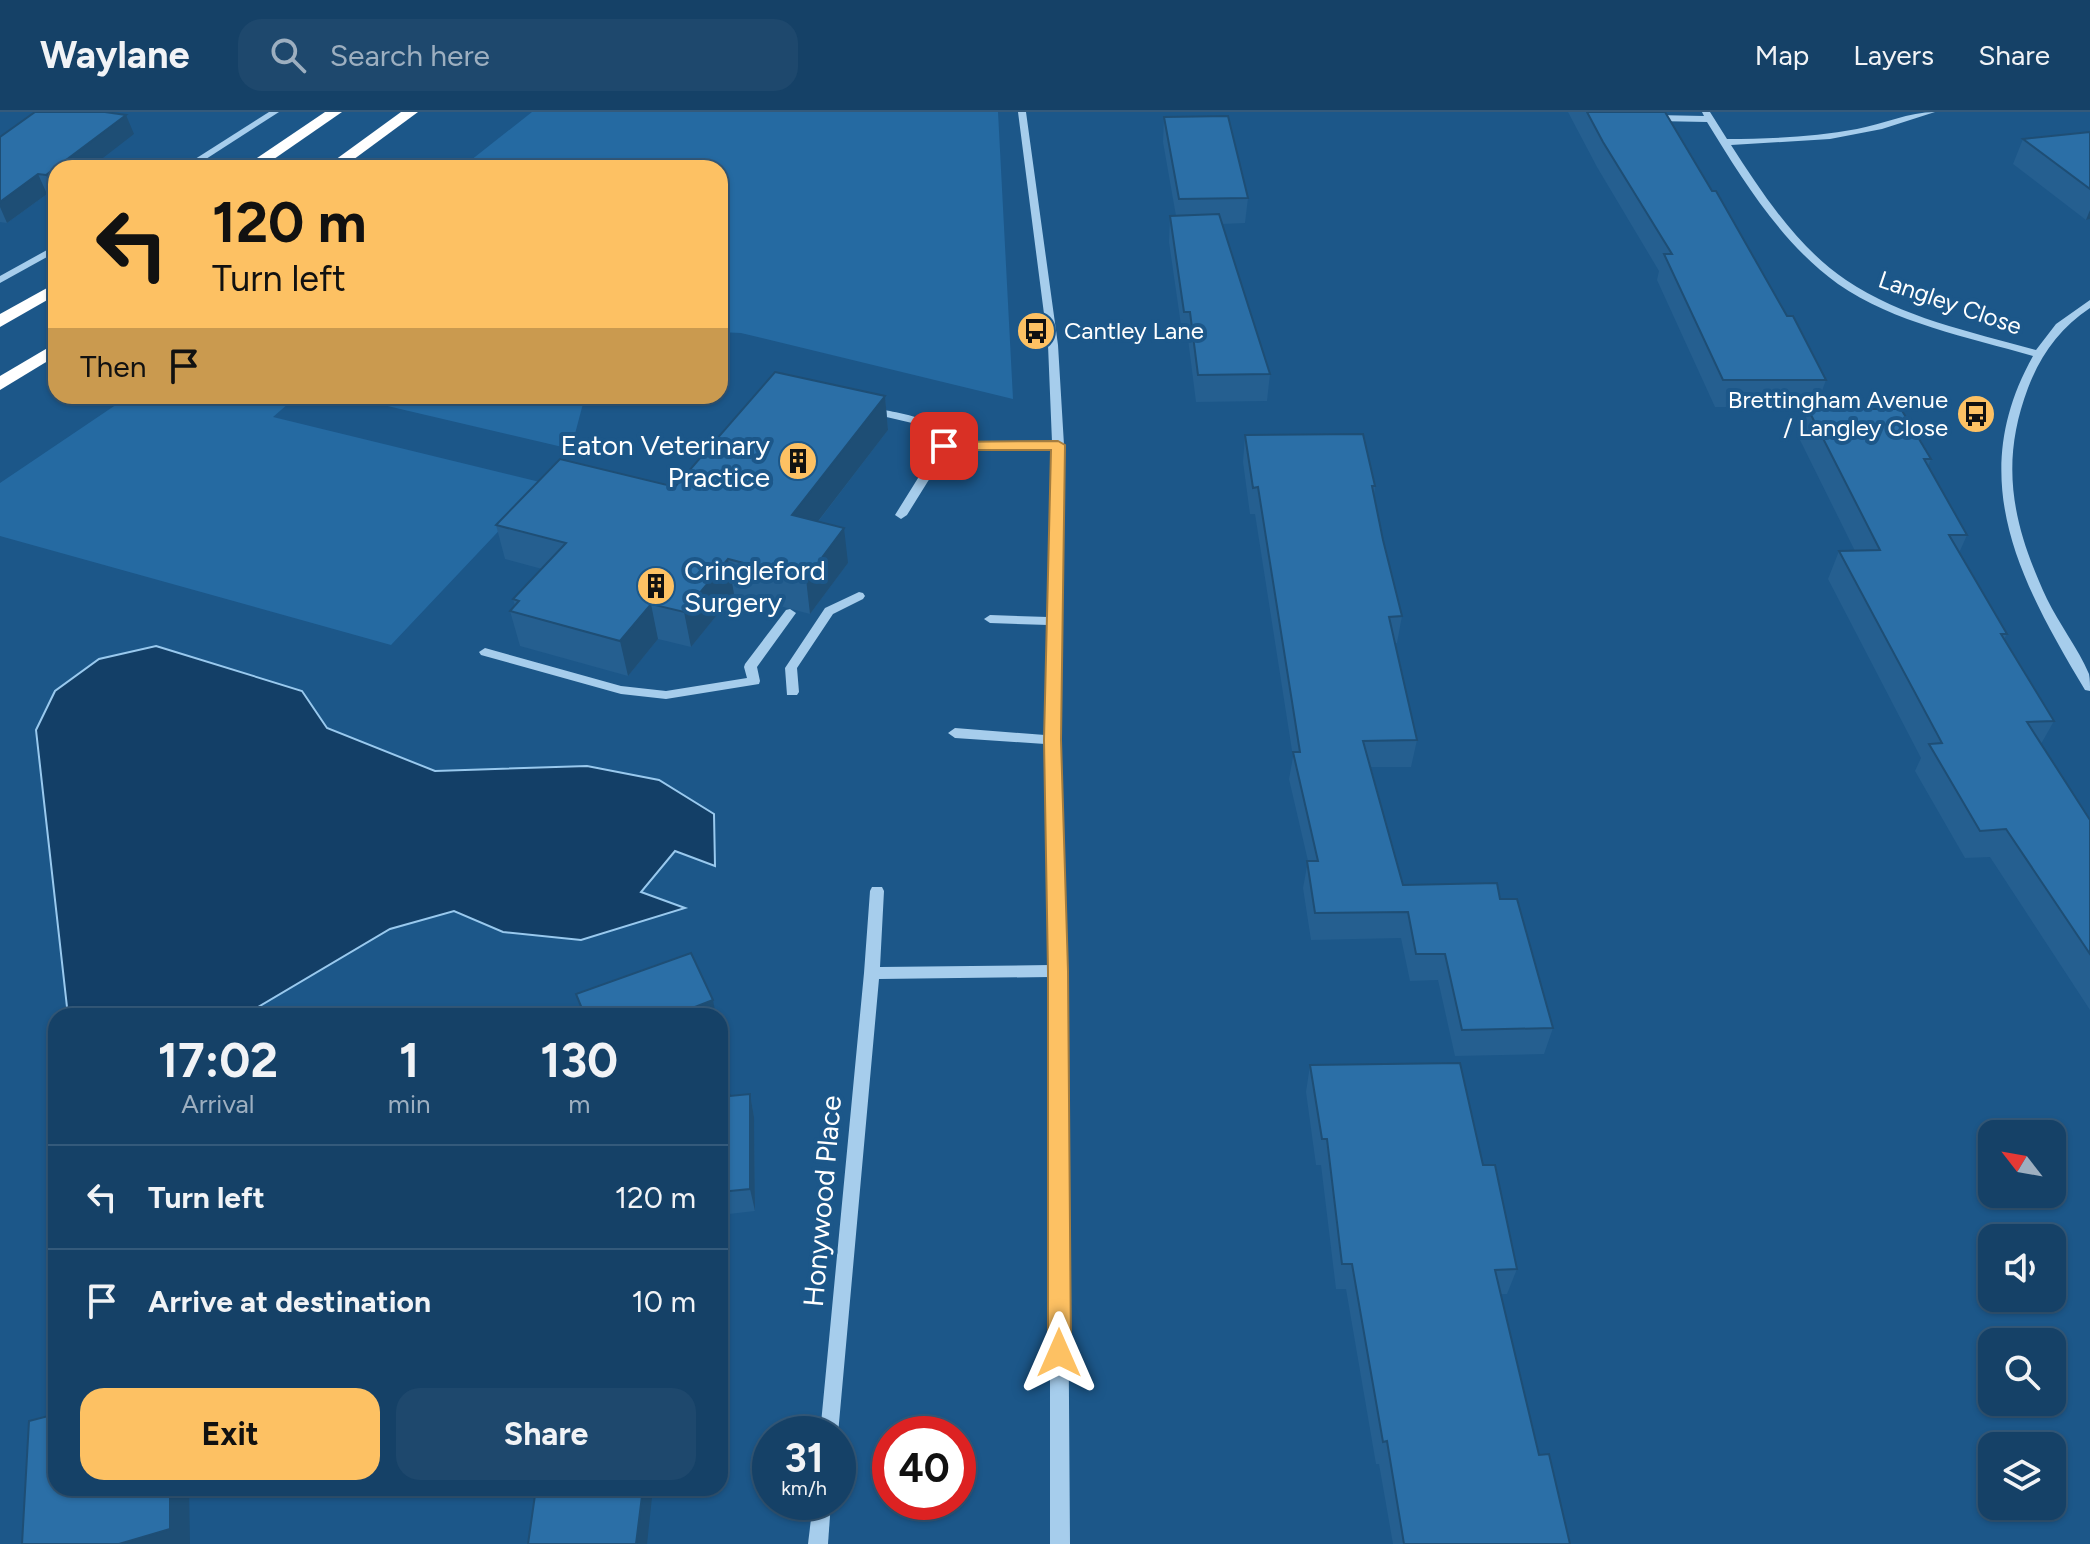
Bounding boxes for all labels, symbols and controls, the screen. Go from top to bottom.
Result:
search box [238,19,798,91]
text: Waylane [40,32,190,78]
icon: search [266,33,310,77]
text: Search here [330,37,490,74]
text: Map [1755,38,1809,72]
text: Layers [1853,38,1934,72]
text: Share [1978,38,2050,72]
text: 120 m [212,189,367,256]
icon: left [80,192,184,296]
text: Turn left [212,257,346,300]
street label: Langley Close [1875,264,2026,341]
bus stop icon: Cantley Lane [1015,310,1057,352]
place label: Cantley Lane [1064,316,1204,345]
icon: arrive [162,344,206,388]
text: Then [80,348,146,385]
place label: Brettingham Avenue / Langley Close [1728,385,1948,442]
bus stop icon: Brettingham Avenue / Langley Close [1955,393,1997,435]
pin [910,412,978,480]
icon: arrive [922,424,966,468]
place label: Eaton Veterinary Practice [560,428,770,494]
building icon: Eaton Veterinary Practice [777,440,819,482]
place label: Cringleford Surgery [684,553,826,619]
building icon: Cringleford Surgery [635,565,677,607]
text: 17:02 [158,1031,278,1089]
text: 1 [399,1031,419,1089]
text: 130 [540,1031,618,1089]
text: Arrival [181,1088,255,1120]
text: min [388,1088,430,1120]
text: m [568,1088,590,1120]
street label: Honywood Place [796,1094,848,1308]
north arrow [1978,1120,2066,1208]
map controls [1978,1120,2066,1520]
icon: left [80,1175,124,1219]
text: Turn left [148,1179,265,1216]
text: 120 m [615,1179,696,1216]
button: sound [1978,1224,2066,1312]
icon: arrive [80,1279,124,1323]
text: Arrive at destination [148,1283,431,1320]
text: 10 m [631,1283,696,1320]
position arrow [1017,1311,1101,1395]
button: search [1978,1328,2066,1416]
button: Exit [80,1388,380,1480]
button: Share [396,1388,696,1480]
speed limit sign: 40 [872,1416,976,1520]
button: layers [1978,1432,2066,1520]
text: 31 [784,1434,824,1482]
text: km/h [781,1476,827,1500]

